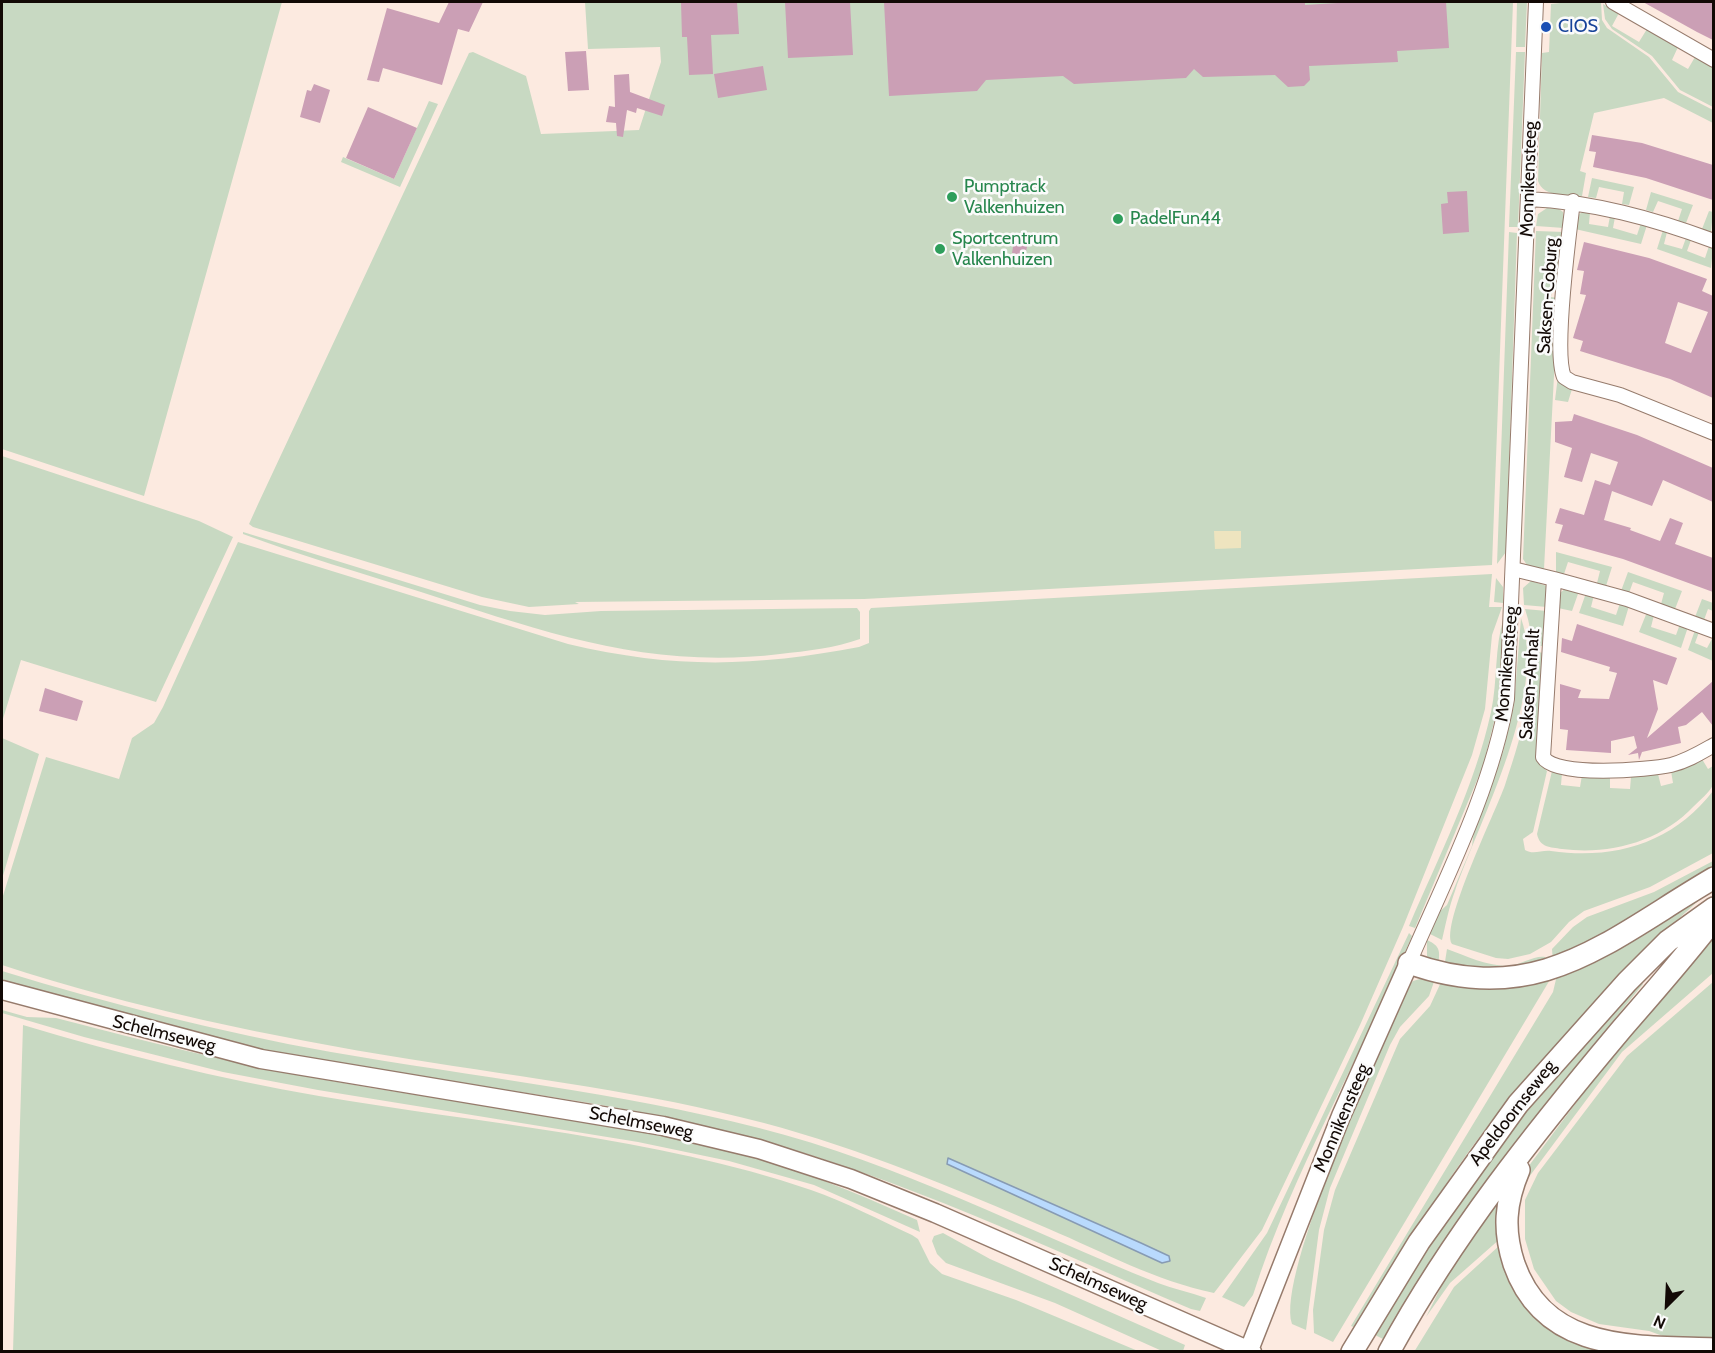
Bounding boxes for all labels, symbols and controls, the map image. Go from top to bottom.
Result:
place label: CIOS [1558,16,1598,38]
marker: CIOS [1539,20,1553,34]
street label: Monnikensteeg [1516,121,1542,237]
place label: Pumptrack Valkenhuizen [964,176,1065,219]
marker: Pumptrack Valkenhuizen [945,190,959,204]
place label: PadelFun44 [1130,208,1221,230]
marker: PadelFun44 [1111,212,1125,226]
place label: Sportcentrum Valkenhuizen [952,228,1058,270]
street label: Saksen-Coburg [1533,237,1563,355]
marker: Sportcentrum Valkenhuizen [933,242,947,256]
street label: Monnikensteeg [1491,605,1523,723]
street label: Saksen-Anhalt [1515,628,1545,740]
street label: Schelmseweg [110,1011,218,1057]
street label: Apeldoornseweg [1465,1056,1561,1170]
street label: Monnikensteeg [1309,1060,1375,1176]
street label: Schelmseweg [587,1102,695,1144]
street label: Schelmseweg [1045,1253,1151,1315]
north arrow [1637,1275,1697,1335]
text: N [1650,1311,1669,1333]

